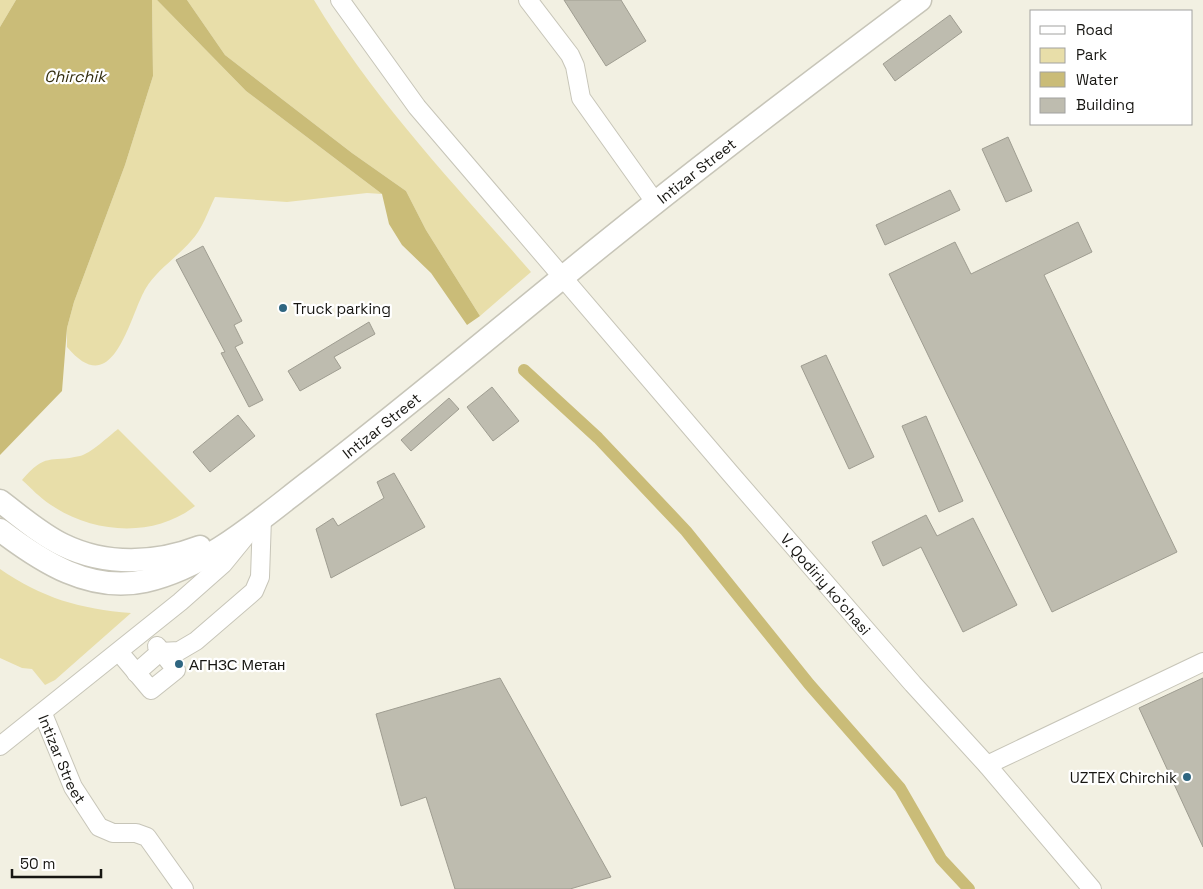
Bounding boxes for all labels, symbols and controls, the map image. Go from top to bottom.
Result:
legend [1030,10,1193,125]
text: Road [1076,20,1113,39]
text: Park [1076,45,1107,64]
water label: Chirchik [44,66,108,87]
text: Water [1076,70,1119,89]
text: Building [1076,95,1135,114]
street label: Intizar Street [653,134,740,207]
place label: Truck parking [293,299,391,318]
marker: Truck parking [277,302,289,314]
street label: Intizar Street [338,388,424,462]
street label: V. Qodiriy ko‘chasi [777,529,875,639]
place label: АГНЗС Метан [189,655,285,674]
marker: АГНЗС Метан [173,658,185,670]
street label: Intizar Street [35,712,91,807]
place label: UZTEX Chirchik [1070,768,1177,787]
marker: UZTEX Chirchik [1181,771,1193,783]
scale bar [12,846,101,878]
text: 50 m [20,854,55,873]

